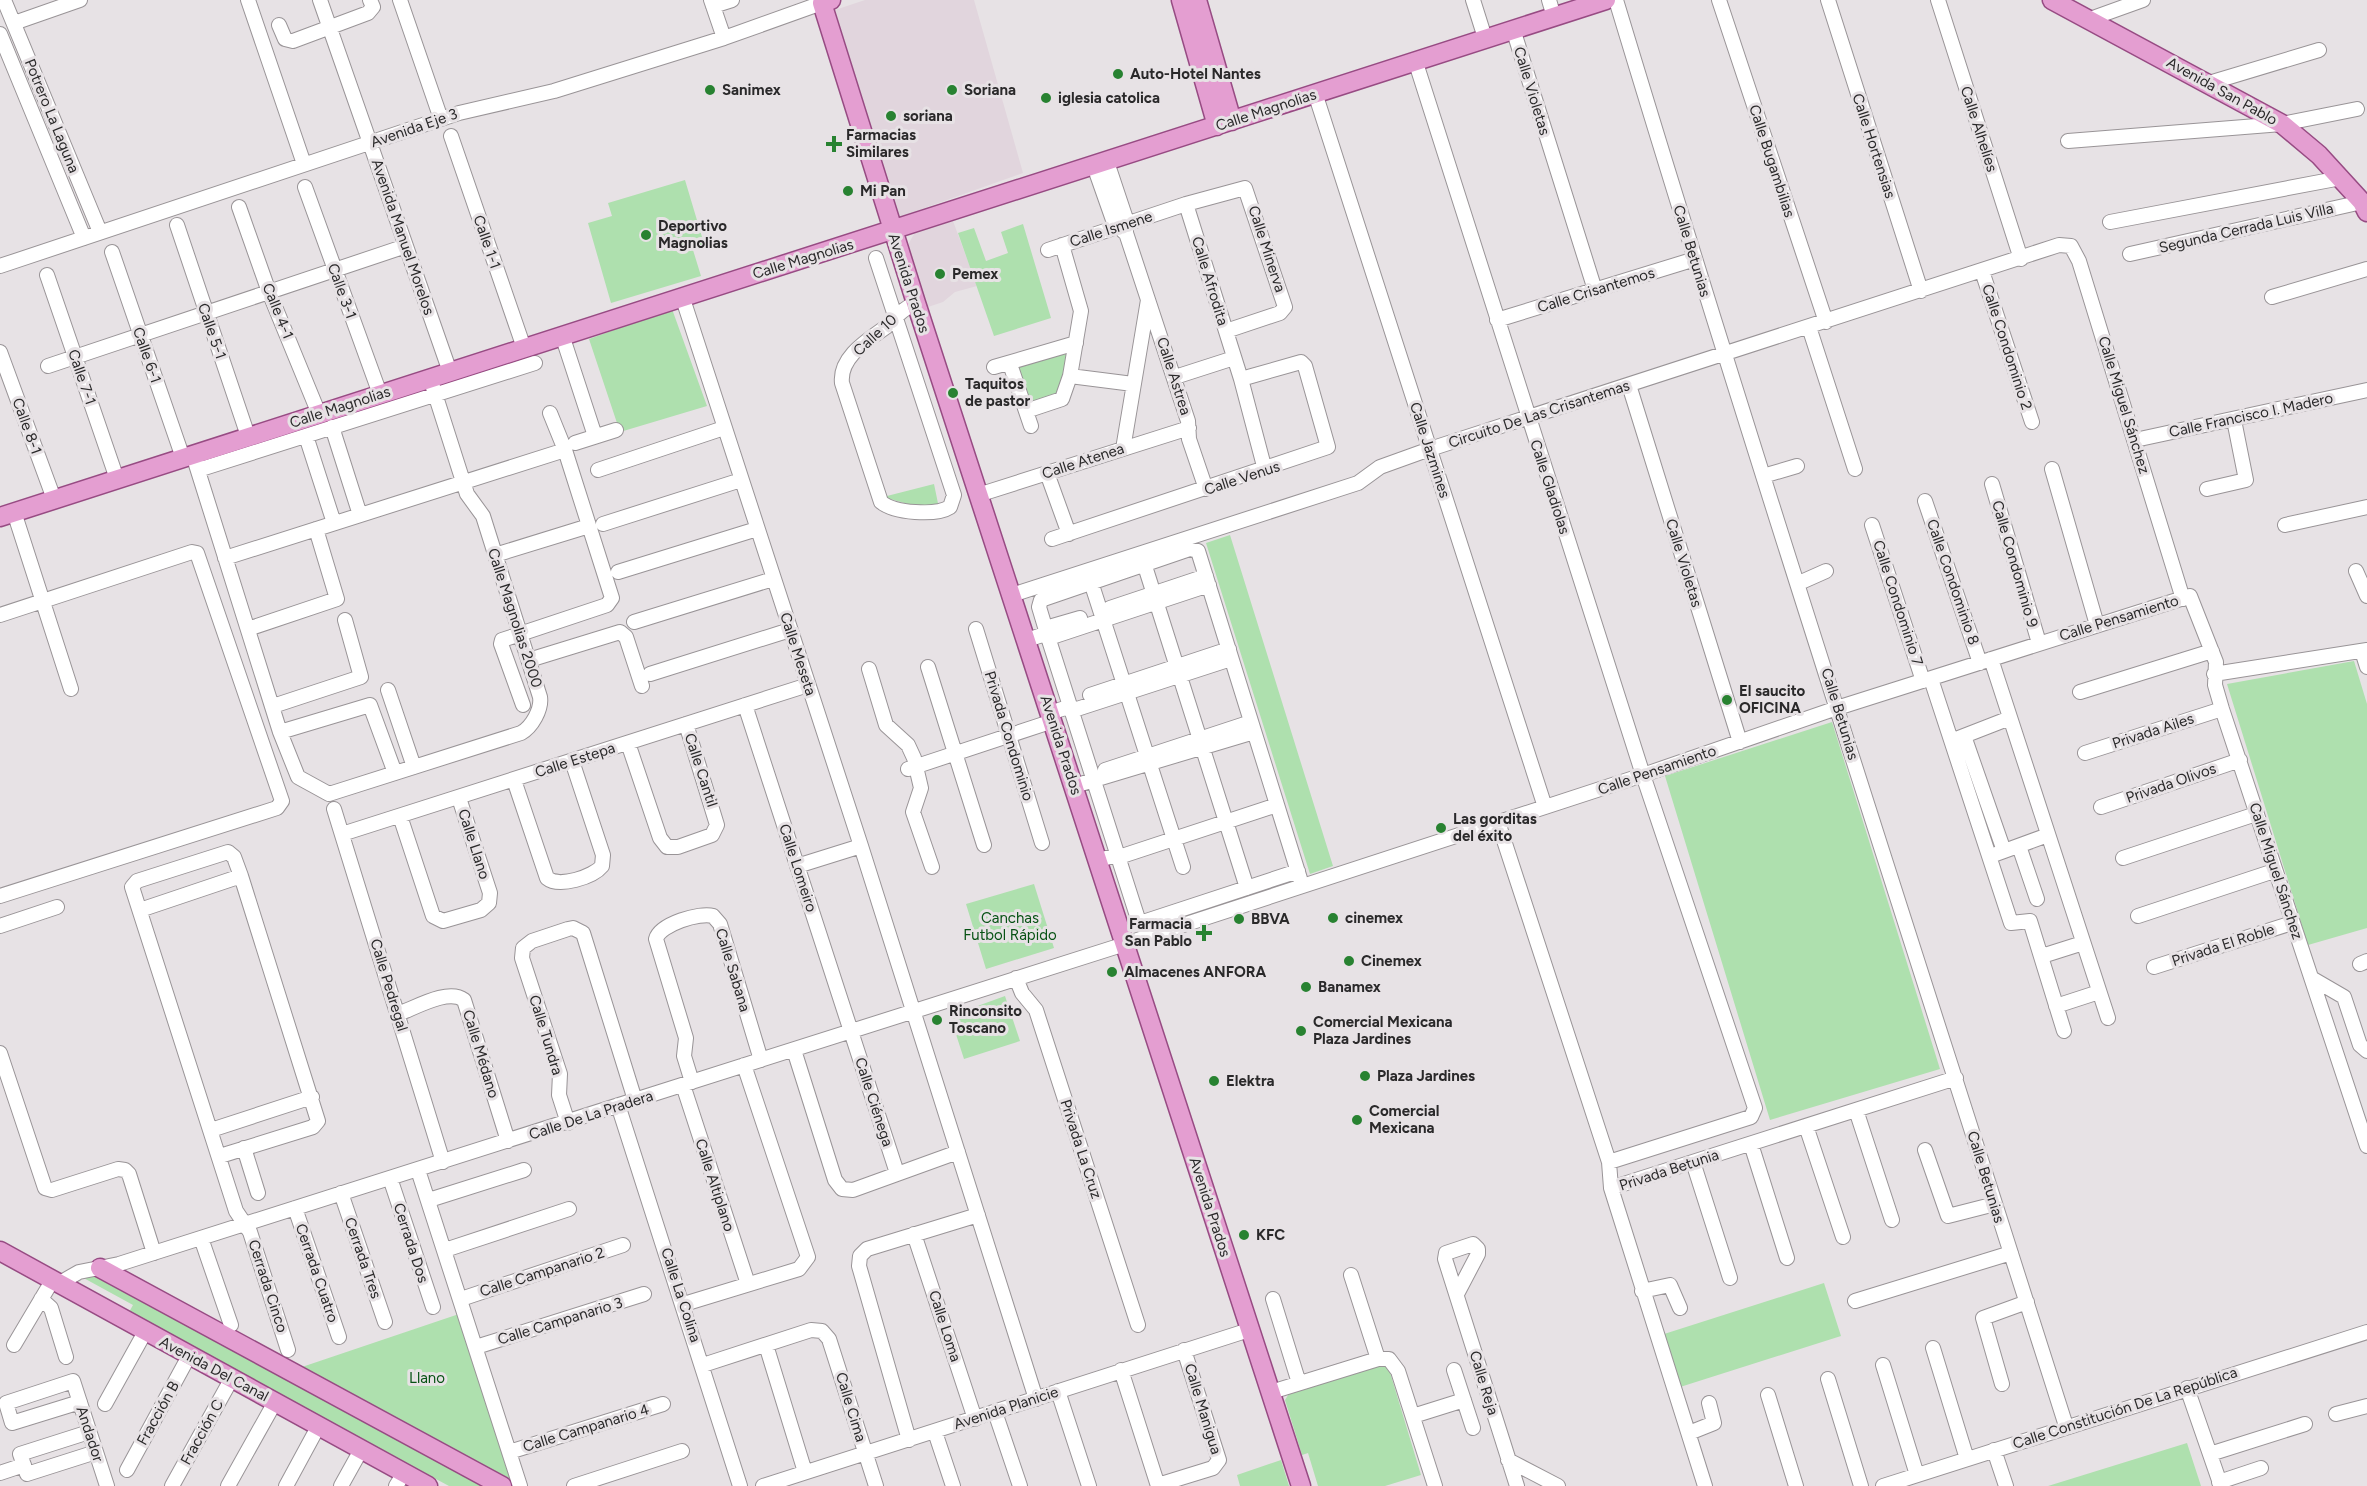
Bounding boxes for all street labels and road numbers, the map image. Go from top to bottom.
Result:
street label: Calle Violetas [1510,45,1554,137]
street label: Avenida San Pablo [2164,53,2281,129]
street label: Potrero La Laguna [21,56,83,176]
street label: Calle Alhelíes [1957,84,2001,174]
street label: Calle Magnolias [1213,85,1319,135]
street label: Calle Hortensias [1849,91,1899,201]
street label: Calle Bugambilias [1745,102,1799,220]
street label: Avenida Eje 3 [368,105,460,151]
street label: Avenida Manuel Morelos [368,157,438,317]
street label: Segunda Cerrada Luis Villa [2157,199,2335,257]
street label: Calle Minerva [1245,203,1289,295]
street label: Calle Betunias [1670,203,1714,299]
street label: Calle Ismene [1068,207,1154,251]
street label: Calle 1-1 [469,213,505,271]
street label: Avenida Prados [884,231,934,335]
street label: Calle Afrodita [1188,234,1232,328]
street label: Calle Magnolias [750,235,856,283]
street label: Calle 3-1 [324,261,360,321]
street label: Calle Crisantemos [1535,264,1657,316]
street label: Calle 4-1 [259,280,297,342]
street label: Calle Condominio 2 [1978,282,2036,412]
street label: Calle 5-1 [194,301,230,361]
street label: Calle 10 [850,310,900,360]
street label: Calle 6-1 [129,325,165,385]
street label: Calle Miguel Sánchez [2095,334,2153,476]
street label: Calle Astrea [1153,335,1195,417]
street label: Calle 7-1 [64,347,100,407]
street label: Circuito De Las Crisantemas [1446,376,1632,452]
street label: Calle Magnolias [287,382,393,432]
street label: Calle Francisco I. Madero [2167,389,2335,441]
street label: Calle 8-1 [9,395,45,457]
street label: Calle Jazmines [1406,400,1454,500]
street label: Calle Gladiolas [1526,438,1574,536]
street label: Calle Atenea [1040,439,1126,483]
street label: Calle Venus [1202,457,1282,499]
street label: Calle Condominio 9 [1988,498,2042,630]
street label: Calle Violetas [1662,517,1706,609]
street label: Calle Condominio 8 [1923,517,1983,647]
street label: Calle Condominio 7 [1869,538,1927,668]
street label: Calle Magnolias 2000 [484,546,546,690]
street label: Calle Pensamiento [2057,591,2181,645]
street label: Calle Meseta [776,610,820,698]
street label: Calle Betunias [1818,666,1862,762]
street label: Privada Condominio [981,669,1037,803]
street label: Avenida Prados [1036,693,1086,797]
street label: Privada Ailes [2110,709,2196,753]
street label: Calle Cantil [681,731,721,809]
street label: Calle Estepa [533,739,617,781]
street label: Calle Pensamiento [1596,741,1719,799]
street label: Privada Olivos [2123,759,2219,807]
street label: Calle Miguel Sánchez [2245,800,2307,942]
street label: Calle Llano [454,807,494,882]
street label: Calle Lomeiro [775,822,821,915]
street label: Privada El Roble [2169,920,2277,970]
street label: Calle Sabana [712,926,754,1014]
street label: Calle Pedregal [366,937,412,1033]
street label: Calle Tundra [525,993,567,1077]
street label: Calle Médano [459,1008,503,1101]
street label: Calle Ciénega [851,1055,897,1149]
street label: Calle De La Pradera [527,1086,655,1144]
street label: Privada La Cruz [1056,1097,1106,1201]
street label: Calle Betunias [1964,1129,2008,1225]
street label: Calle Altiplano [692,1136,739,1234]
street label: Privada Betunia [1617,1145,1721,1195]
street label: Avenida Prados [1185,1155,1235,1259]
street label: Cerrada Dos [390,1201,432,1285]
street label: Cerrada Tres [341,1215,385,1301]
street label: Cerrada Cuatro [292,1221,342,1325]
street label: Cerrada Cinco [245,1237,292,1335]
street label: Calle Campanario 2 [477,1243,607,1301]
street label: Calle La Colina [657,1245,705,1345]
street label: Calle Loma [925,1288,965,1364]
street label: Calle Campanario 3 [495,1293,625,1349]
street label: Avenida Del Canal [156,1333,272,1405]
street label: Calle Reja [1466,1349,1502,1417]
street label: Calle Manigua [1181,1361,1225,1457]
street label: Calle Constitución De La República [2011,1363,2239,1453]
street label: Calle Cima [832,1370,870,1444]
street label: Fracción B [133,1378,183,1448]
street label: Avenida Planicie [951,1383,1061,1433]
street label: Fracción C [177,1396,227,1468]
street label: Calle Campanario 4 [521,1400,651,1456]
street label: Andador [73,1404,107,1464]

